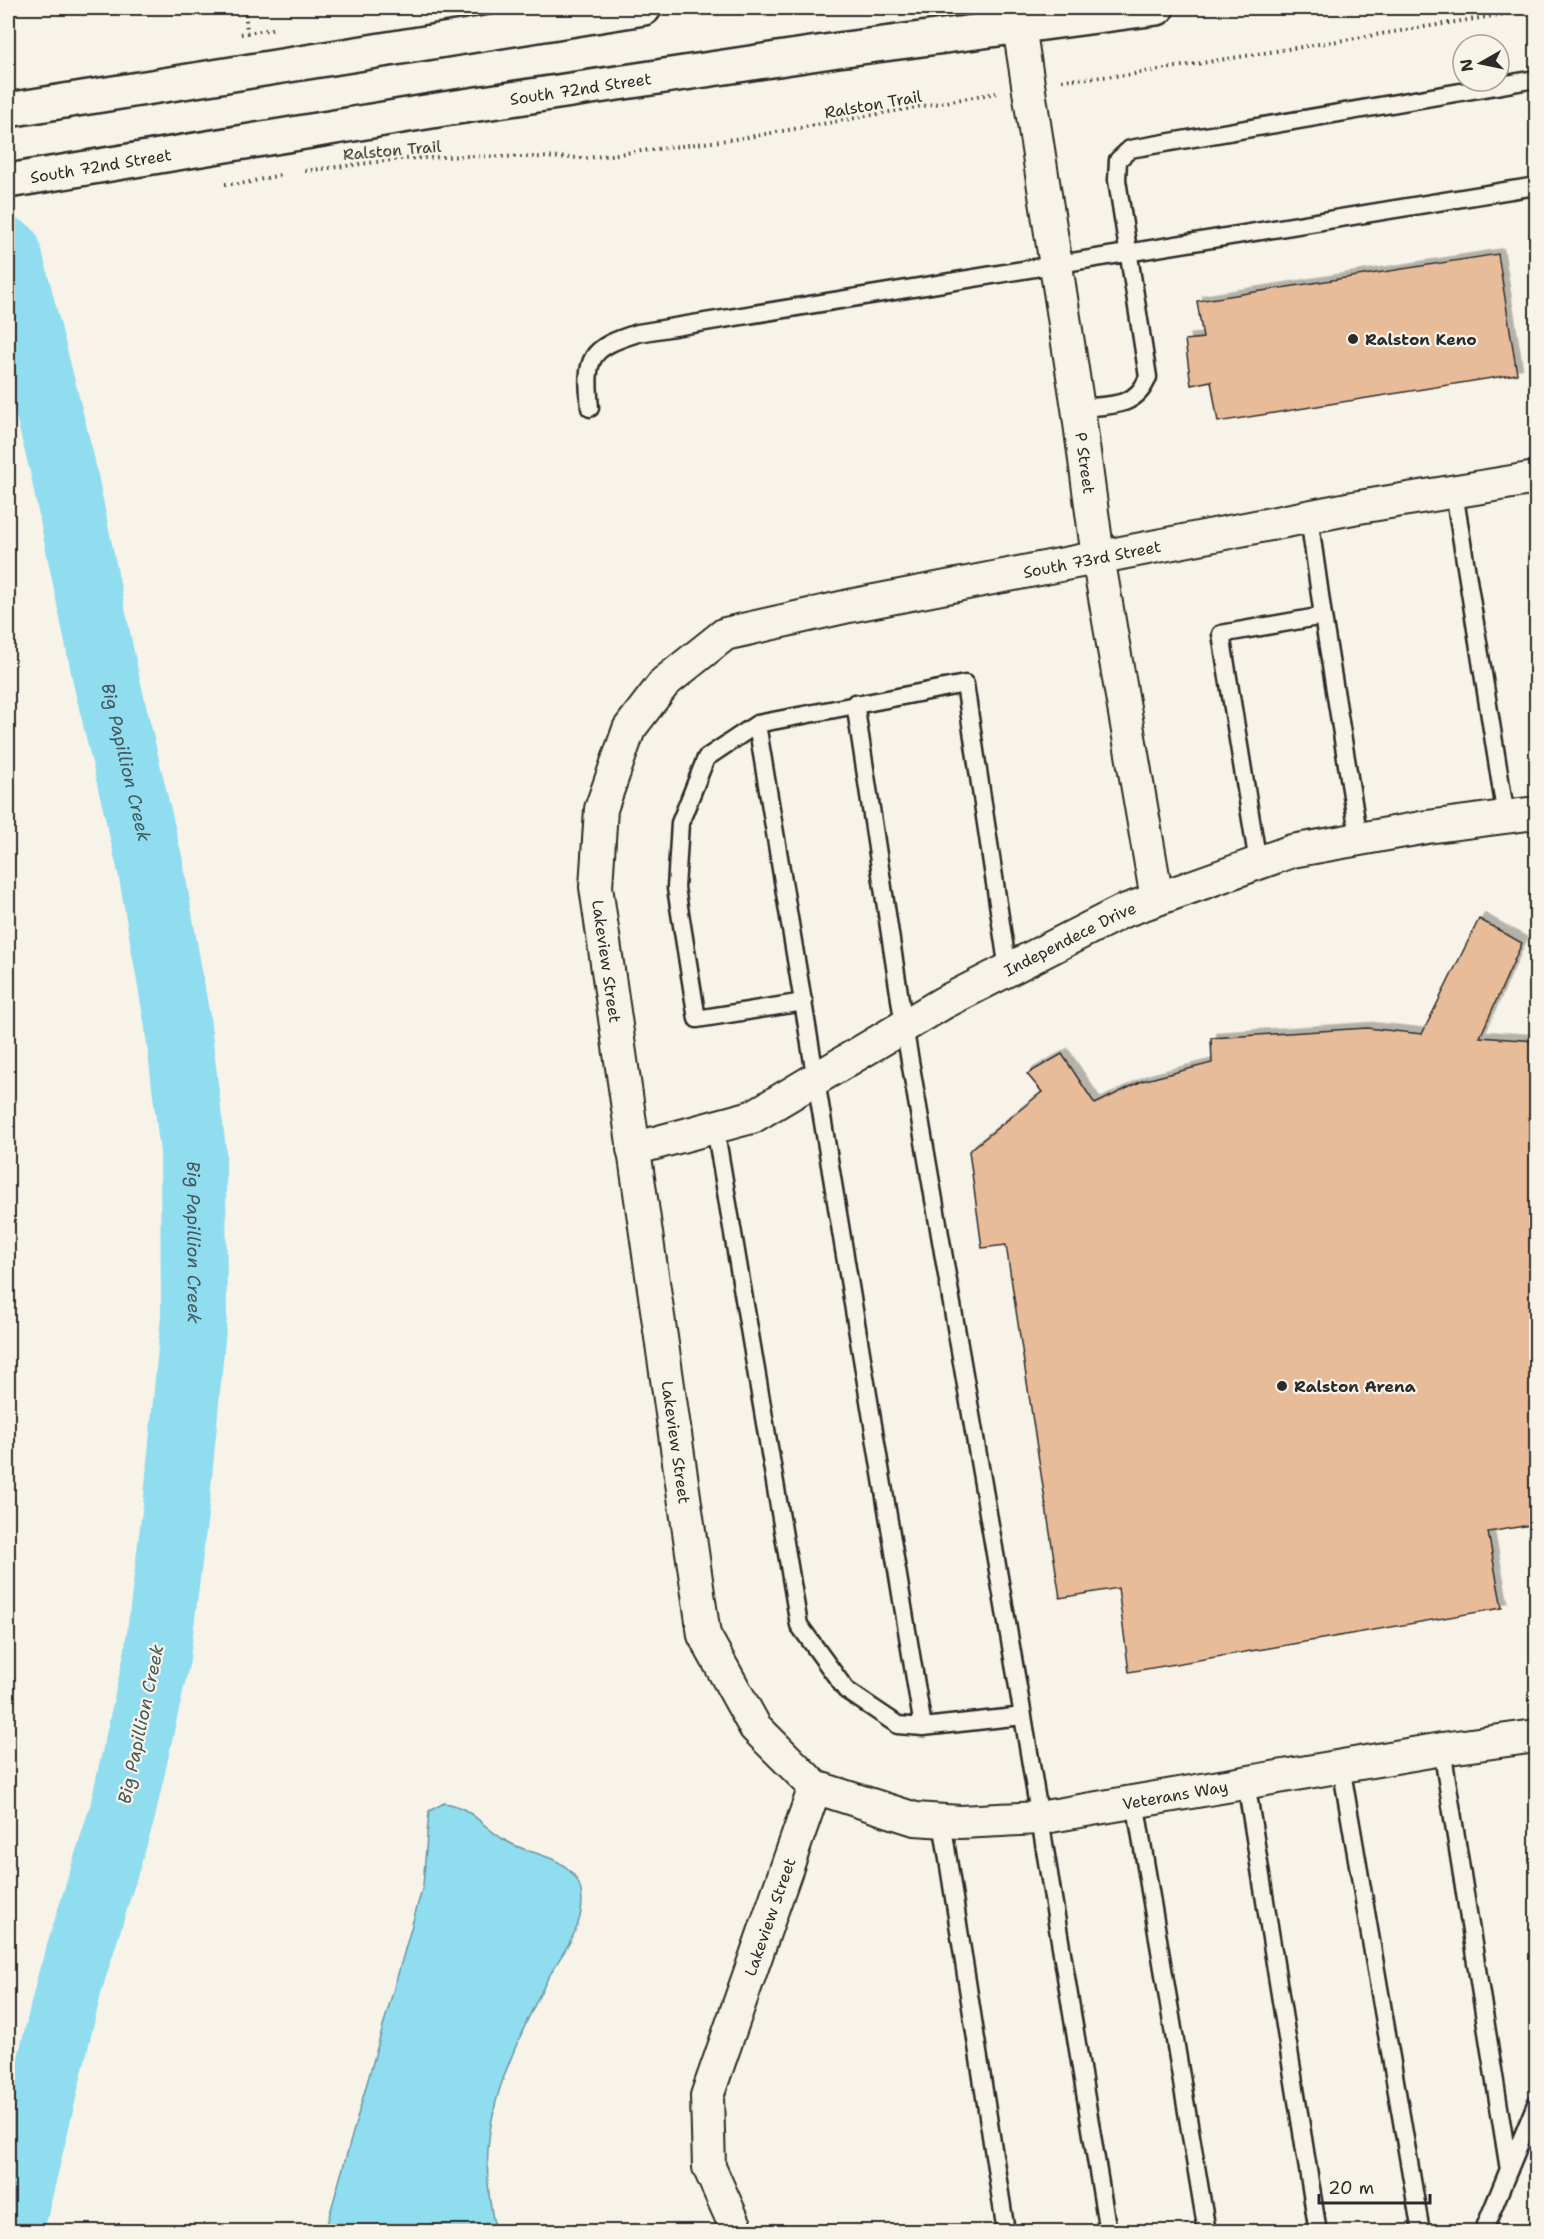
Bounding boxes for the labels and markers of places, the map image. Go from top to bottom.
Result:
place label: Ralston Keno [1365,329,1477,350]
marker: Ralston Keno [1346,332,1360,346]
place label: Ralston Arena [1294,1376,1416,1397]
marker: Ralston Arena [1275,1379,1289,1393]

